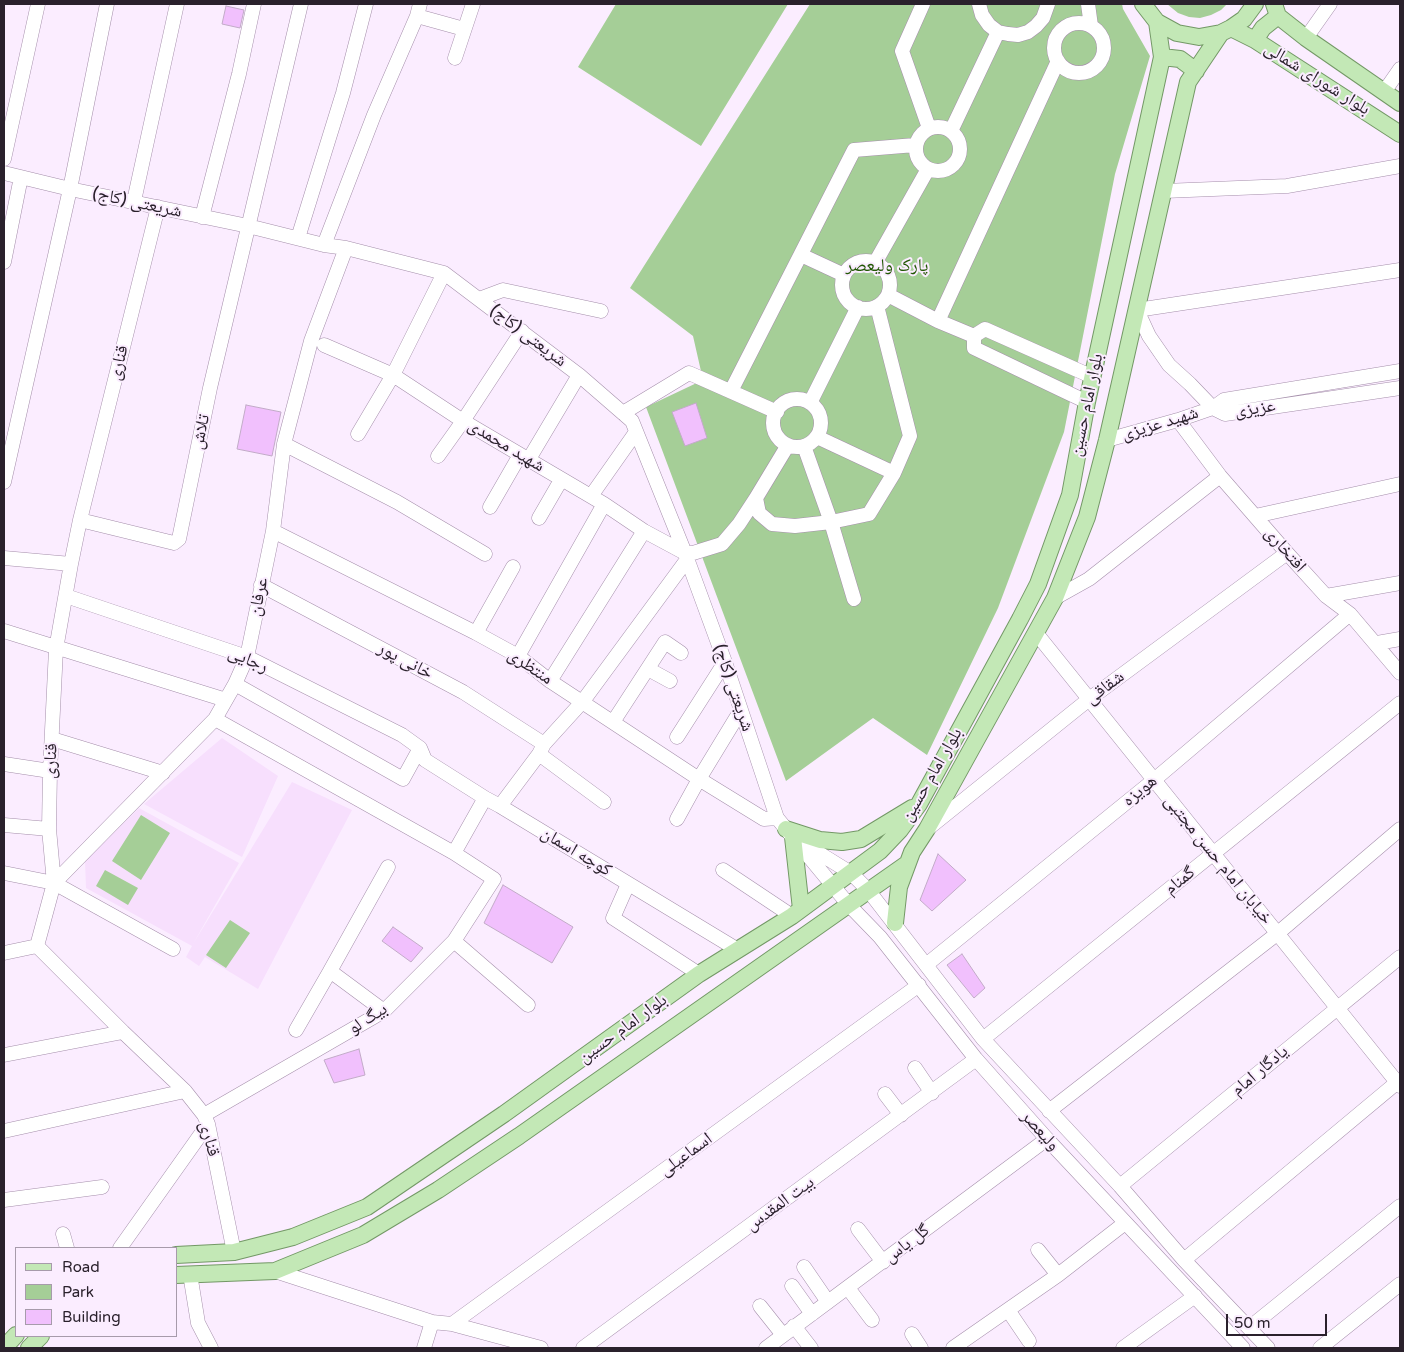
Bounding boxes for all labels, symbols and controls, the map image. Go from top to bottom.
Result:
street label: بلوار شورای شمالی [1260,38,1374,120]
street label: شریعتی (کاج) [90,183,184,223]
park label: پارک ولیعصر [846,255,928,277]
street label: شریعتی (کاج) [485,300,571,372]
street label: قناری [104,343,134,383]
street label: بلوار امام حسین [1066,352,1108,458]
street label: عزیزی [1233,395,1277,423]
street label: شهید عزیزی [1119,402,1201,446]
street label: تلاش [187,412,215,452]
street label: شهید محمدی [464,415,548,477]
street label: افتخاری [1259,523,1311,577]
street label: عرفان [244,576,274,618]
street label: خانی پور [374,637,436,685]
street label: شریعتی (کاج) [708,641,758,735]
street label: رجایی [225,642,271,678]
street label: منتظری [503,644,557,690]
street label: شقاقی [1081,666,1129,710]
street label: بلوار امام حسین [896,724,968,826]
street label: قناری [39,743,63,779]
street label: هویزه [1118,771,1162,811]
street label: خیابان امام حسن مجتبی [1159,791,1277,929]
street label: کوچه اسمان [537,822,615,882]
street label: گمنام [1160,862,1200,900]
street label: بلوار امام حسین [574,990,672,1068]
street label: بیگ لو [344,998,392,1040]
street label: یادگار امام [1227,1041,1293,1101]
street label: ولیعصر [1016,1106,1064,1156]
street label: قناری [194,1119,224,1159]
street label: اسماعیلی [655,1128,717,1182]
street label: بیت المقدس [741,1172,819,1236]
street label: گل یاس [880,1220,934,1268]
legend [15,1247,178,1337]
text: Road [62,1258,100,1276]
text: Park [62,1283,94,1301]
scale bar [1229,1304,1330,1336]
text: Building [62,1308,121,1326]
text: 50 m [1234,1314,1271,1332]

